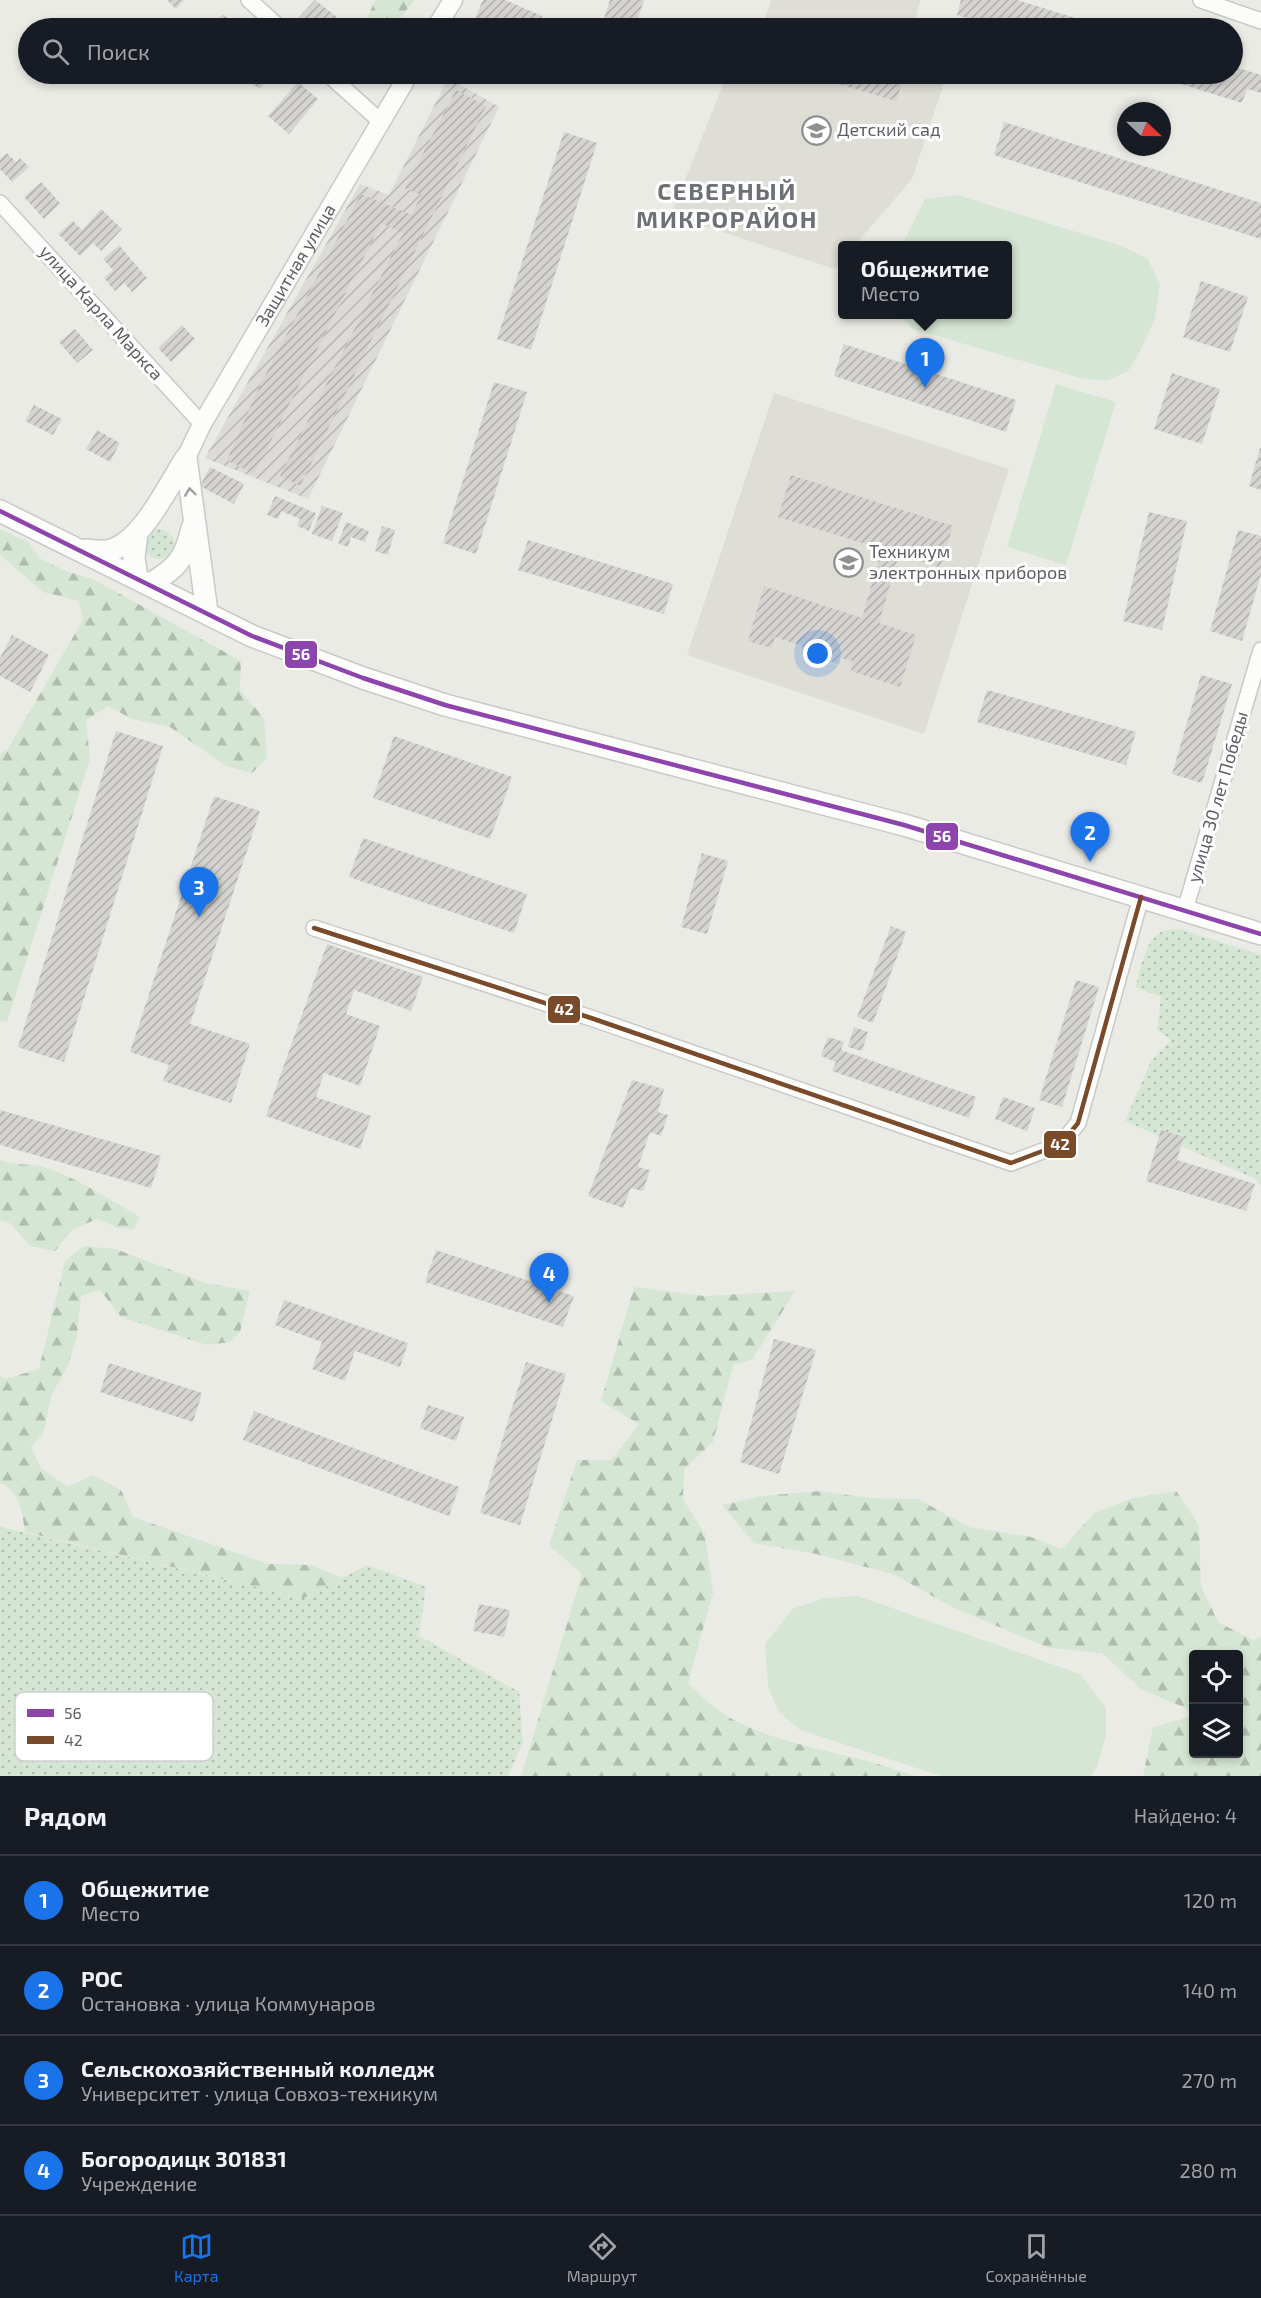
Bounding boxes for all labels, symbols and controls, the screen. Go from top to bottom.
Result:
search box [18,18,1243,84]
icon: search [39,35,72,68]
text: Поиск [87,38,150,64]
north arrow [1117,102,1171,156]
school or university icon: Детский сад [800,114,832,146]
place label: Детский сад [837,118,941,140]
district label: СЕВЕРНЫЙ МИКРОРАЙОН [636,176,818,233]
street label: Защитная улица [250,199,340,330]
street label: улица Карла Маркса [35,240,168,384]
popup [838,241,1012,319]
text: Общежитие [861,255,989,281]
text: Место [861,281,920,305]
pin: 1 [906,338,944,388]
one-way arrow [185,488,197,497]
place label: Техникум электронных приборов [869,540,1067,583]
school or university icon: Техникум электронных приборов [832,546,864,578]
your location [803,639,832,668]
line badge: 56 [284,640,318,669]
text: 56 [292,644,310,663]
street label: улица 30 лет Победы [1182,709,1252,885]
pin: 2 [1070,812,1110,862]
line badge: 56 [925,822,959,851]
text: 56 [933,826,951,845]
pin: 3 [180,868,218,917]
line badge: 42 [547,995,581,1024]
text: 42 [554,999,574,1018]
line badge: 42 [1043,1130,1077,1159]
text: 42 [1050,1134,1070,1153]
pin: 4 [530,1254,568,1303]
map controls [1189,1650,1243,1758]
button: locate [1189,1650,1243,1704]
legend [15,1692,213,1761]
text: 56 [64,1703,82,1722]
button: layers [1189,1704,1243,1758]
text: 42 [64,1730,83,1749]
text: Рядом [24,1800,107,1831]
text: Найдено: 4 [1134,1803,1237,1827]
text: Общежитие [81,1875,209,1901]
text: 1 [39,1888,48,1912]
text: 120 m [1184,1888,1237,1912]
text: Место [81,1901,140,1925]
text: РОС [81,1965,123,1991]
text: 2 [38,1978,49,2002]
text: 140 m [1183,1978,1237,2002]
text: Остановка · улица Коммунаров [81,1991,376,2015]
text: Сельскохозяйственный колледж [81,2055,435,2081]
text: 3 [38,2068,49,2092]
text: 270 m [1181,2068,1237,2092]
text: Университет · улица Совхоз-техникум [81,2081,438,2105]
text: Богородицк 301831 [81,2145,287,2171]
text: 4 [37,2158,50,2182]
text: 280 m [1180,2158,1237,2182]
text: Учреждение [81,2171,197,2195]
tab: Карта [174,2230,219,2285]
tab: Маршрут [567,2230,637,2285]
tab: Сохранённые [986,2230,1087,2285]

